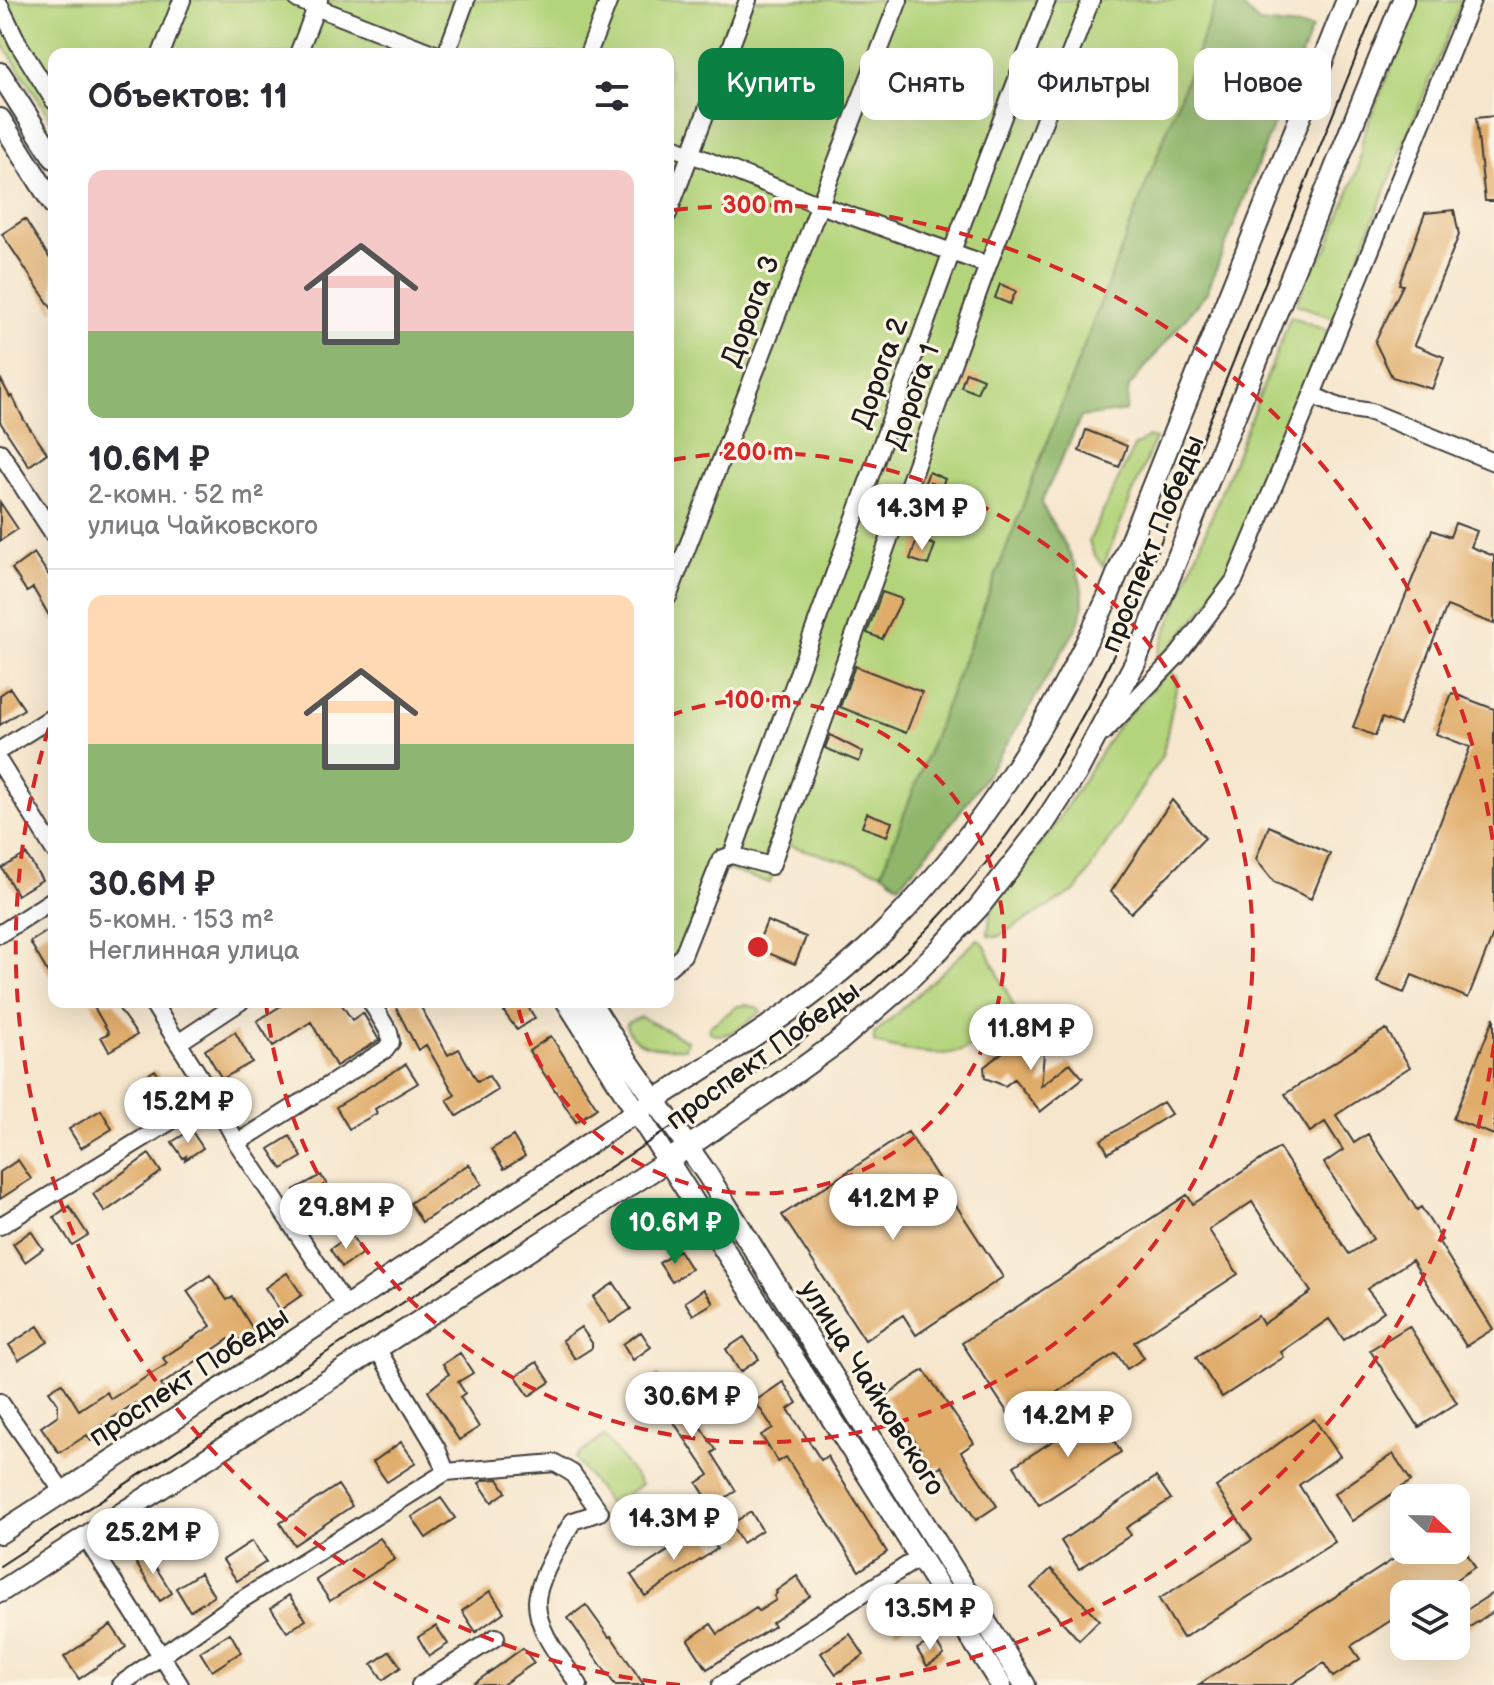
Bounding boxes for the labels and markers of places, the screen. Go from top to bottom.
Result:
pin: 14.3M ₽ [848,484,996,552]
centre of rings [744,933,772,961]
pin: 11.8M ₽ [957,1004,1105,1072]
pin: 15.2M ₽ [114,1077,262,1145]
pin: 41.2M ₽ [819,1174,967,1242]
pin: 29.8M ₽ [272,1183,420,1251]
pin: 10.6M ₽ [601,1198,749,1266]
pin: 30.6M ₽ [618,1372,766,1440]
pin: 14.2M ₽ [994,1391,1142,1459]
pin: 14.3M ₽ [600,1494,748,1562]
pin: 25.2M ₽ [79,1508,227,1576]
pin: 13.5M ₽ [856,1584,1004,1652]

